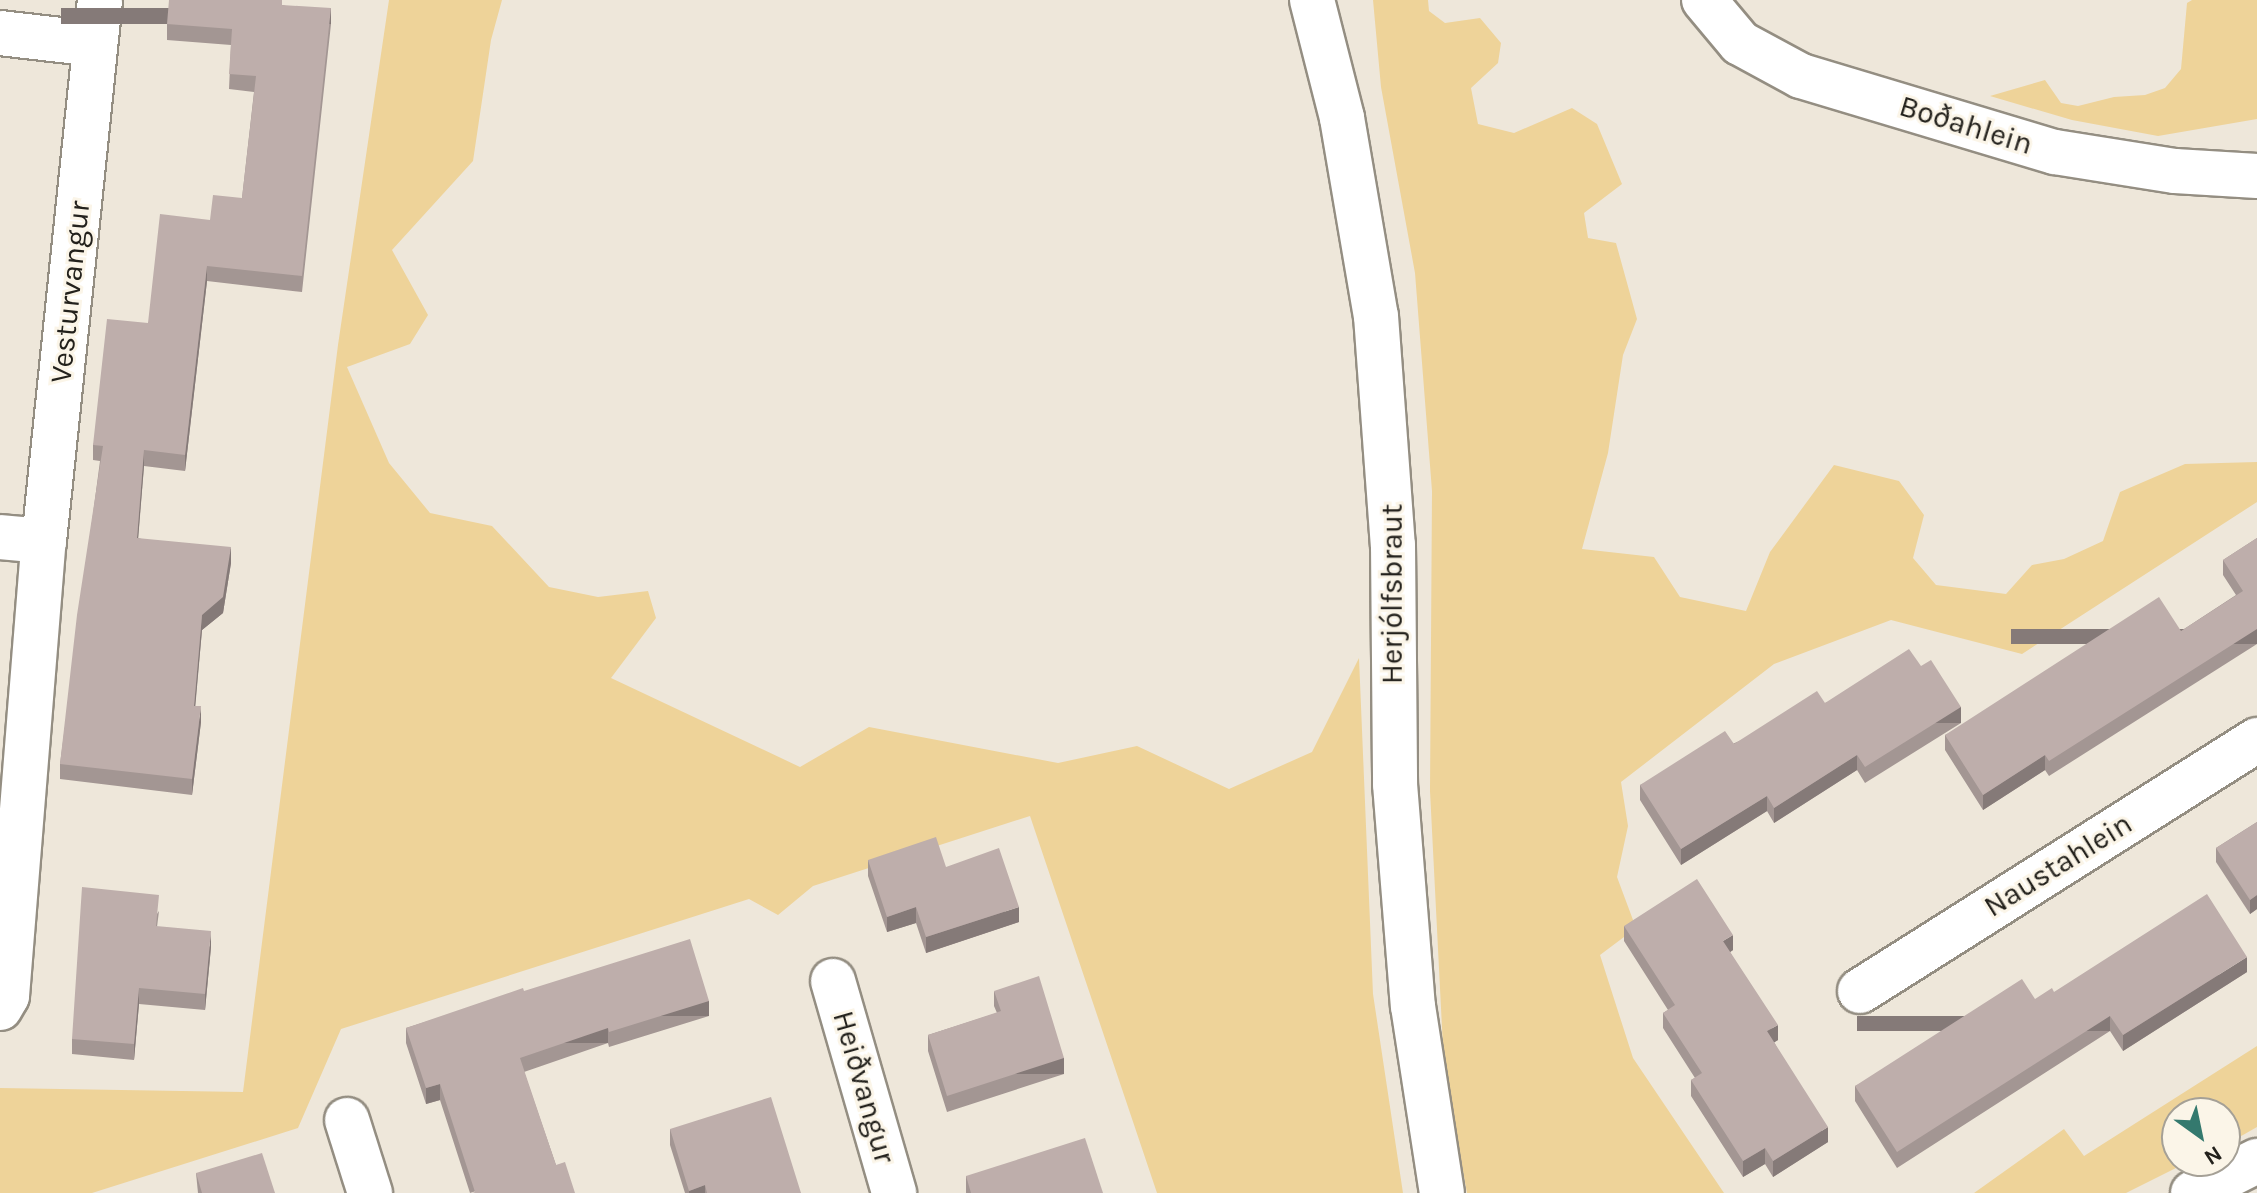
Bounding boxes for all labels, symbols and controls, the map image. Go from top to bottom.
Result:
street label: Boðahlein [1895,88,2037,162]
street label: Vesturvangur [43,199,97,385]
street label: Herjólfsbraut [1374,504,1410,684]
street label: Naustahlein [1977,805,2139,925]
street label: Heiðvangur [825,1007,903,1167]
north arrow [2161,1097,2241,1177]
text: N [2199,1140,2227,1171]

